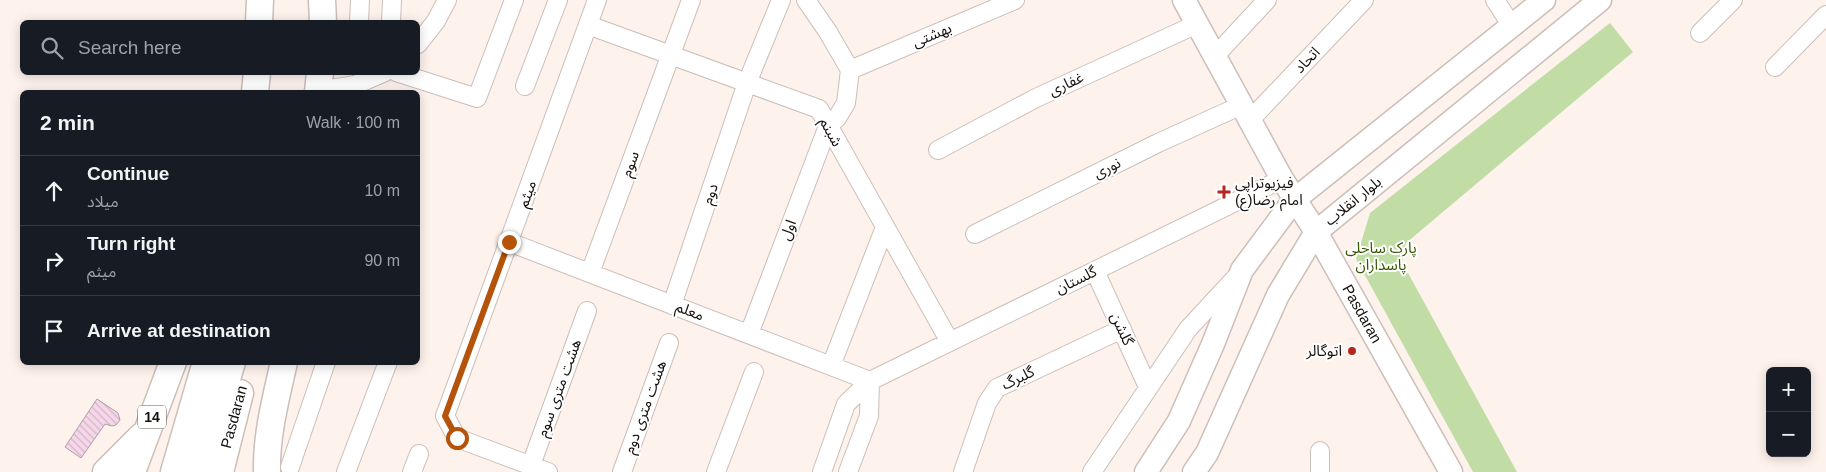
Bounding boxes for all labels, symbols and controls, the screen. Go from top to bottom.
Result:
street label: بهشتی [910,19,954,51]
search box [20,20,420,75]
icon: search [38,34,66,62]
text: Search here [78,37,182,58]
street label: اتحاد [1290,43,1323,76]
street label: غفاری [1046,68,1087,100]
text: 2 min [40,111,95,134]
text: Walk · 100 m [306,114,400,131]
street label: شبنم [814,114,846,151]
street label: سوم [617,148,645,180]
street label: نوری [1090,154,1124,182]
text: Continue [87,163,169,184]
street label: بلوار انقلاب [1321,173,1385,229]
place label: فیزیوتراپی امام رضا(ع) [1235,174,1303,212]
icon: ahead [40,177,68,205]
street label: میثم [514,178,542,211]
street label: دوم [698,181,724,208]
text: 10 m [364,182,400,199]
marker: فیزیوتراپی امام رضا(ع) [1217,185,1231,199]
text: میلاد [87,193,119,210]
street label: اول [776,217,800,243]
route end [498,231,521,254]
text: Turn right [87,233,175,254]
park label: پارک ساحلی پاسداران [1345,239,1417,275]
icon: right [40,247,68,275]
text: 90 m [364,252,400,269]
street label: گلستان [1052,262,1100,298]
text: میثم [87,263,116,280]
street label: Pasdaran [1339,281,1386,346]
street label: معلم [673,297,707,326]
street label: گلشن [1107,310,1138,349]
icon: arrive [40,317,68,345]
text: Arrive at destination [87,320,271,341]
street label: هشت متری سوم [533,337,587,440]
place label: اتوگالر [1305,342,1342,360]
marker: اتوگالر [1346,345,1358,357]
street label: هشت متری دوم [620,358,672,457]
street label: گلبرگ [999,362,1038,394]
map controls [1766,367,1811,457]
button: + [1766,367,1811,412]
street label: Pasdaran [217,384,250,450]
road number: 14 [138,406,166,428]
button: − [1766,412,1811,457]
route start [446,427,469,450]

